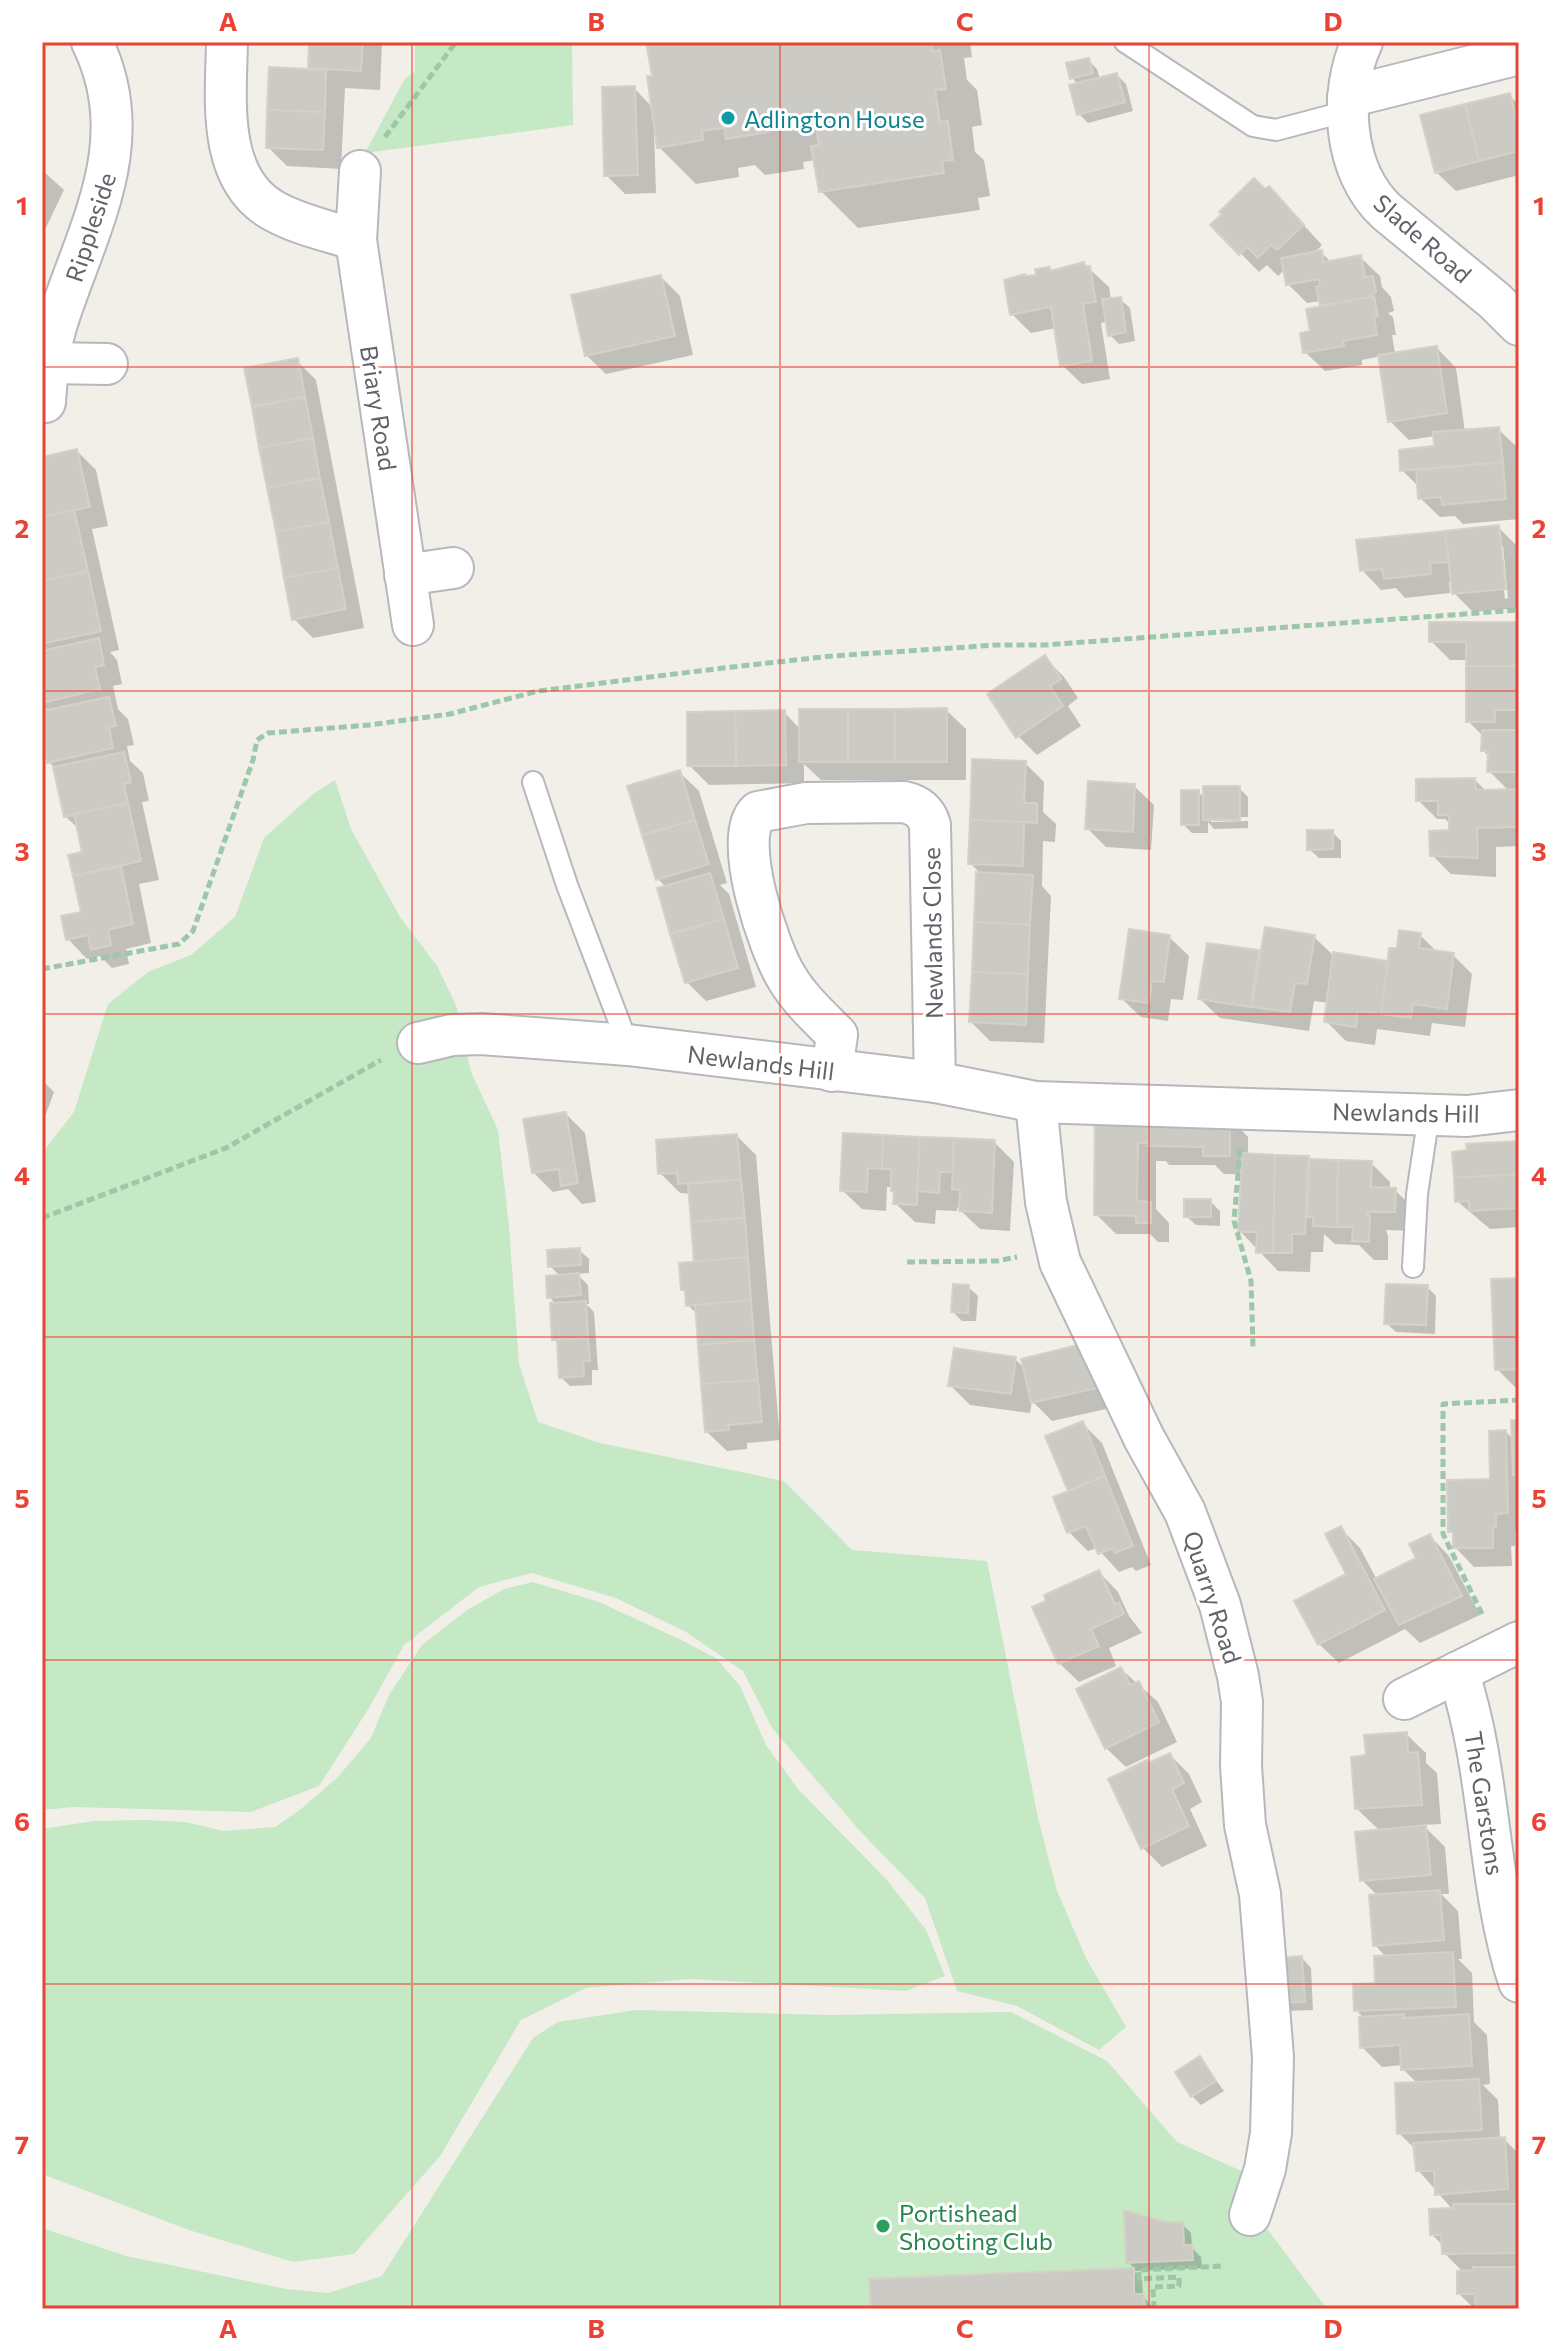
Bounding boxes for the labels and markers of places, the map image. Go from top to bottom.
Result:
place label: Adlington House [744,104,925,133]
marker: Adlington House [719,109,737,127]
place label: Portishead Shooting Club [899,2198,1053,2255]
marker: Portishead Shooting Club [874,2217,892,2235]

